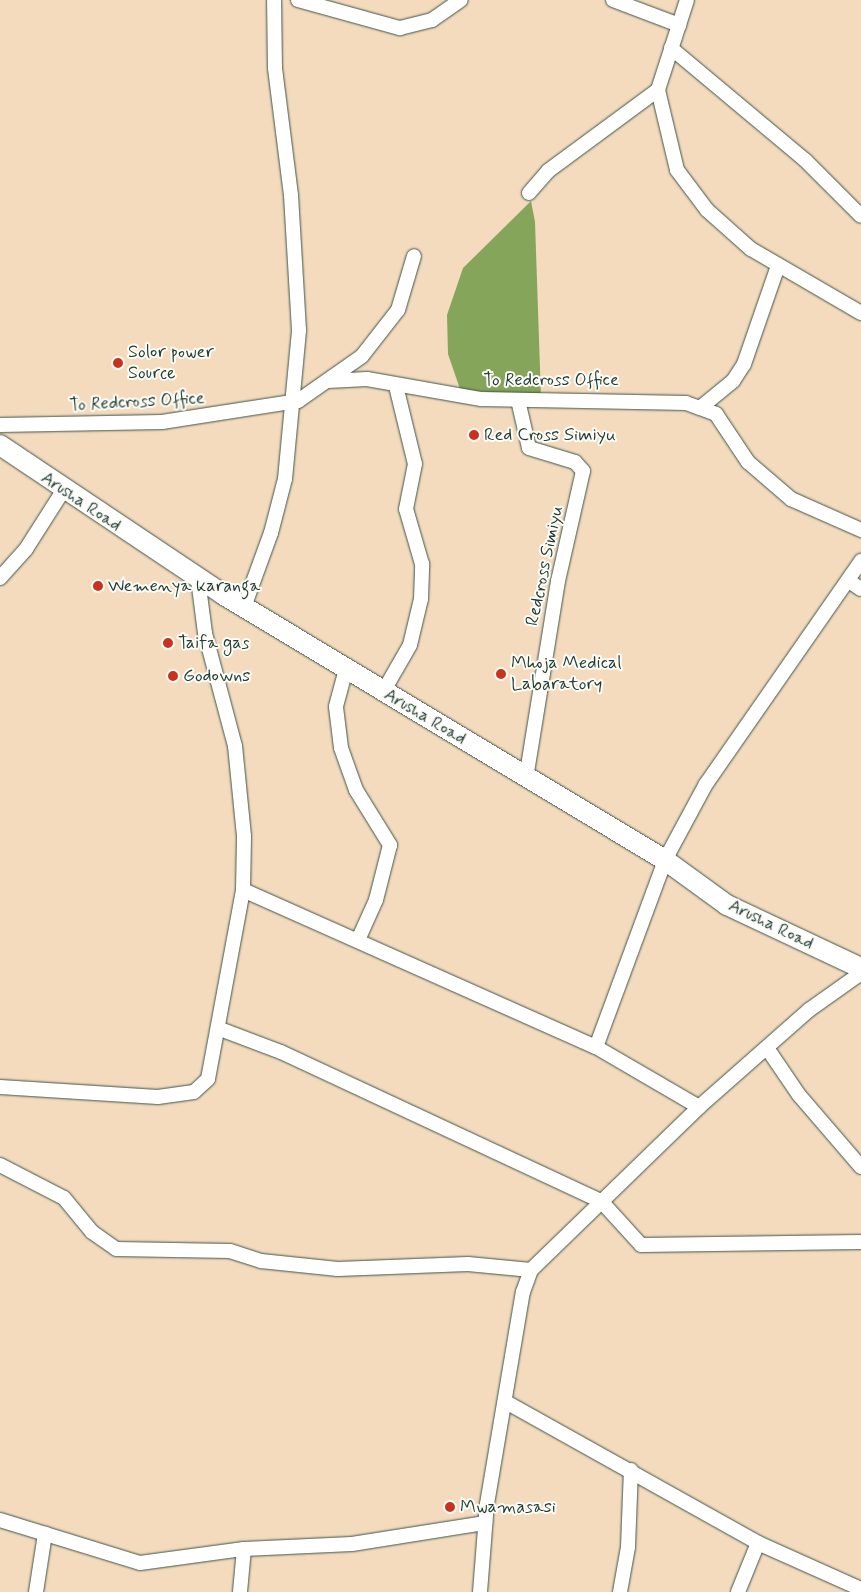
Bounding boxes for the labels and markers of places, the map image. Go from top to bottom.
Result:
place label: Solor power Source [128,342,214,384]
marker: Solor power Source [112,357,124,369]
place label: Red Cross Simiyu [484,424,619,446]
marker: Red Cross Simiyu [468,429,480,441]
place label: Wemenya karanga [108,575,263,597]
marker: Wemenya karanga [92,580,104,592]
place label: Taifa gas [178,632,248,654]
marker: Taifa gas [162,637,174,649]
place label: Mhoja Medical Labaratory [511,653,622,696]
place label: Godowns [183,665,250,687]
marker: Mhoja Medical Labaratory [495,668,507,680]
marker: Godowns [167,670,179,682]
place label: Mwamasasi [460,1496,556,1518]
marker: Mwamasasi [444,1501,456,1513]

